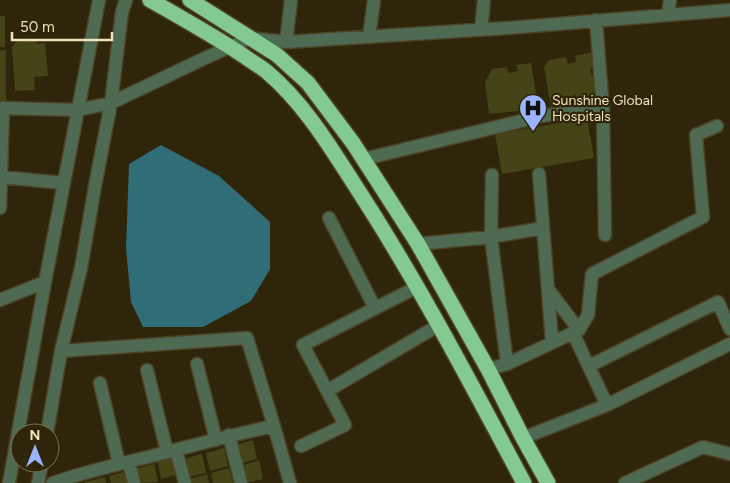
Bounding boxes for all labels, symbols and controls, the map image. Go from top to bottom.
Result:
scale bar [12,10,112,42]
text: 50 m [20,18,55,36]
place label: Sunshine Global Hospitals [552,92,653,125]
hospital icon: Sunshine Global Hospitals [518,93,548,132]
north arrow [10,423,60,473]
text: N [30,427,40,444]

